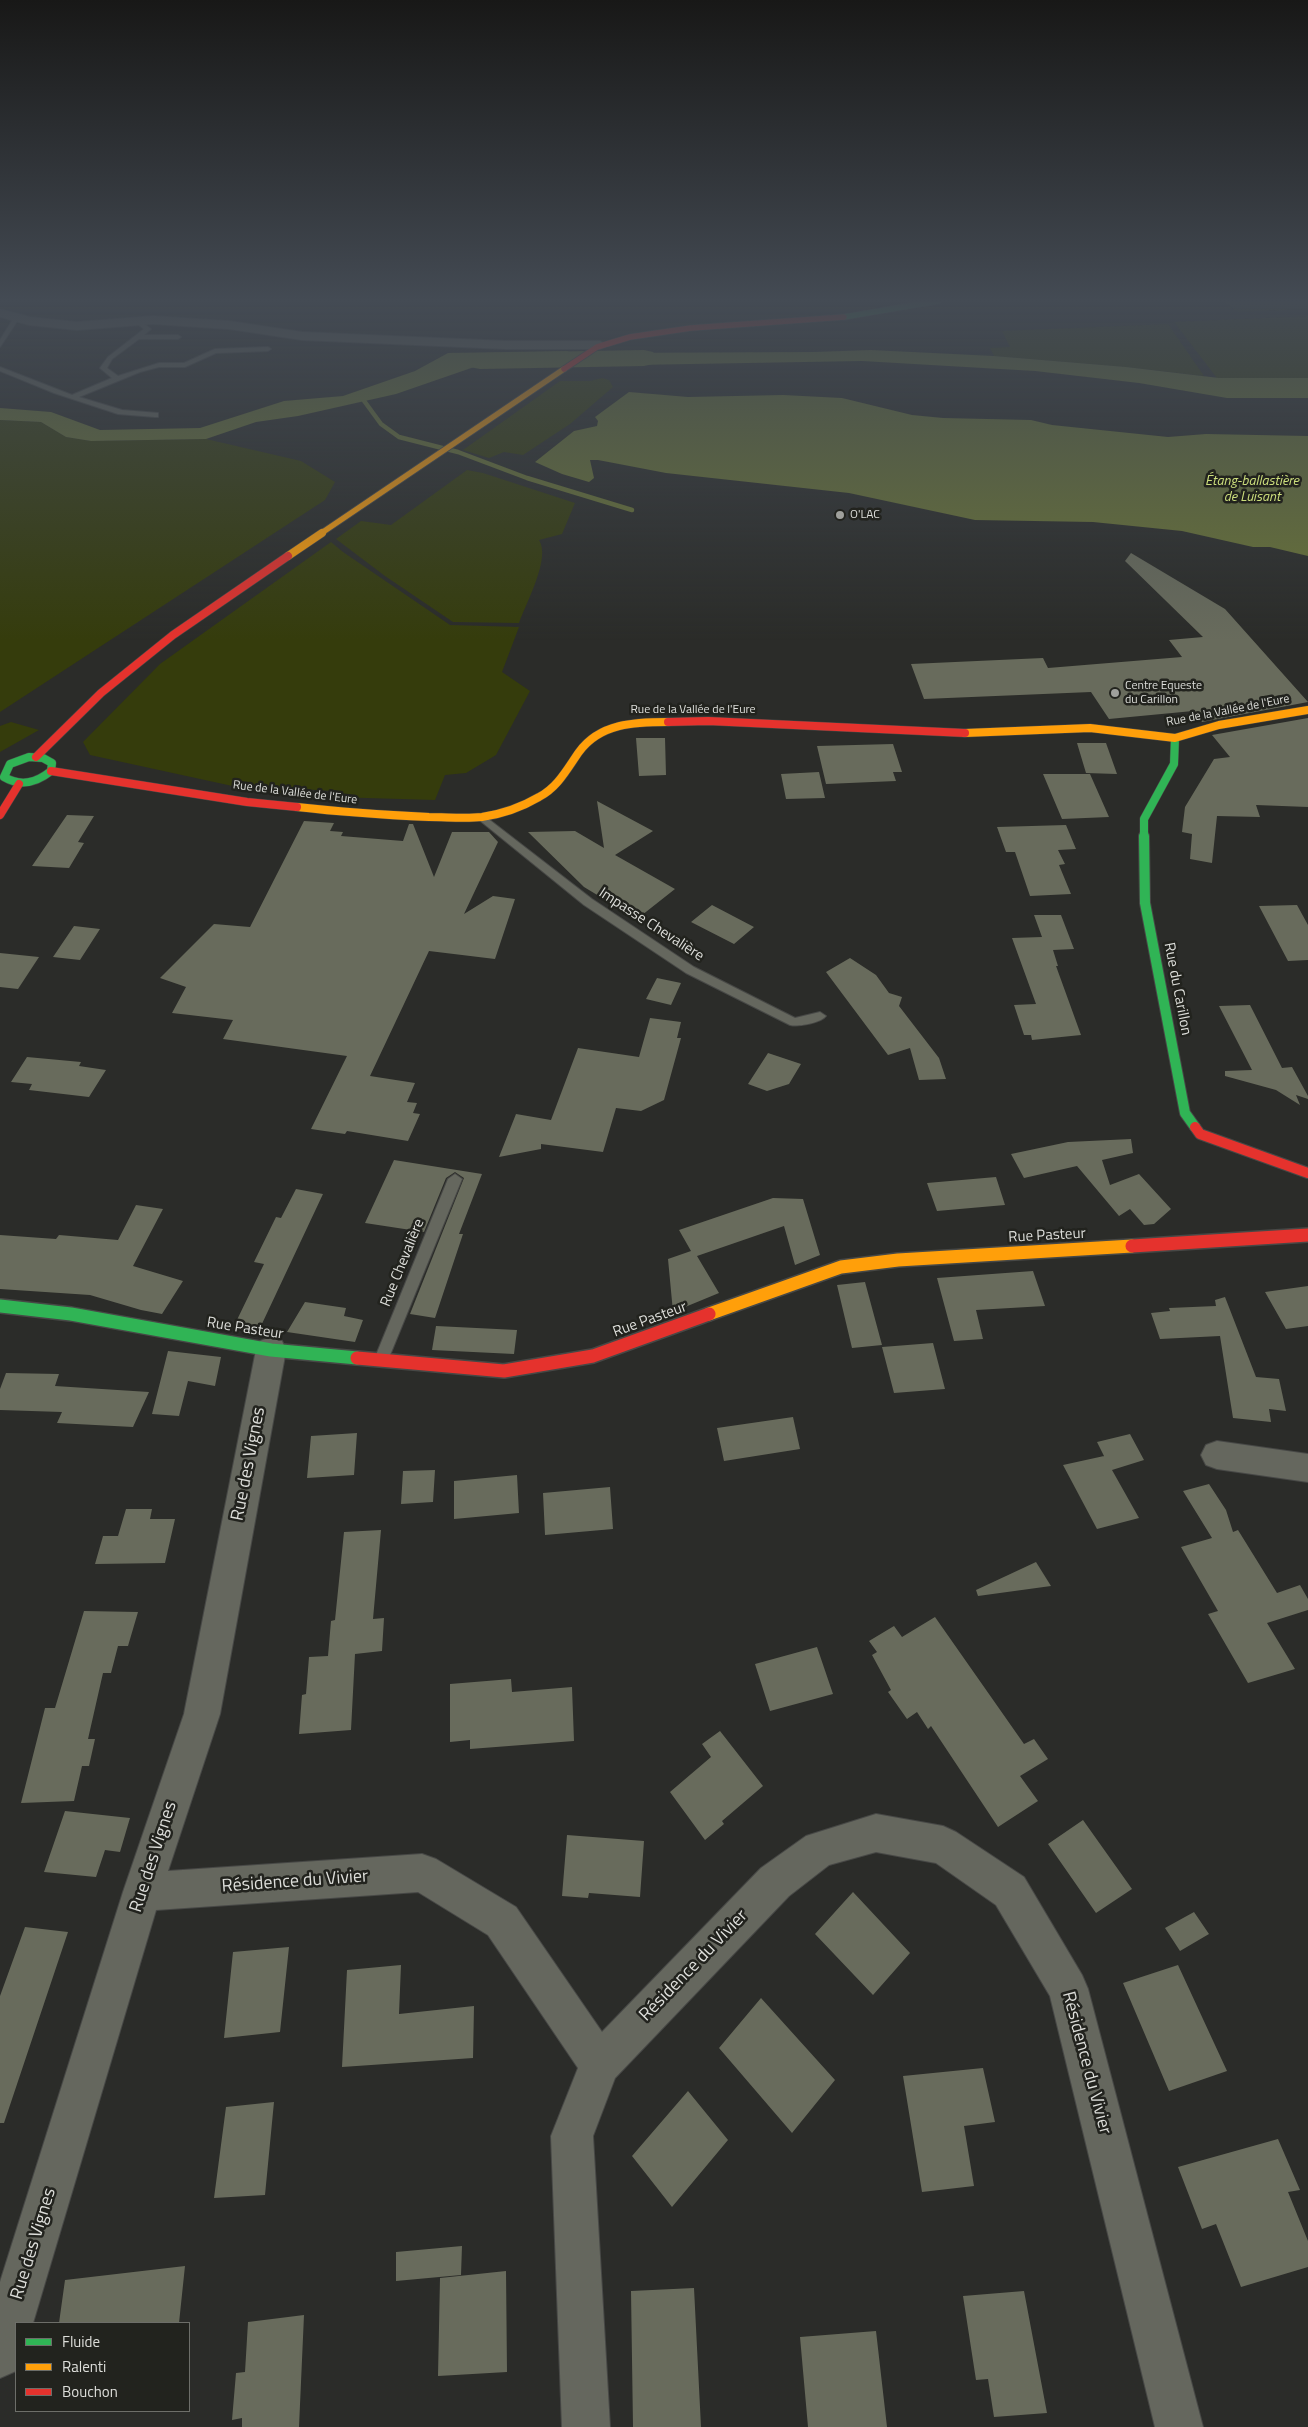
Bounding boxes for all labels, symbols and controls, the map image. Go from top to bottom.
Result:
water label: Étang-ballastière de Luisant [1205,474,1299,507]
place label: O'LAC [850,508,880,522]
marker: O'LAC [834,509,846,521]
place label: Centre Equeste du Carillon [1125,679,1202,707]
marker: Centre Equeste du Carillon [1109,687,1121,699]
street label: Rue de la Vallée de l'Eure [1165,692,1291,730]
street label: Rue de la Vallée de l'Eure [630,703,756,717]
street label: Rue de la Vallée de l'Eure [232,778,358,808]
street label: Impasse Chevalière [595,884,707,966]
street label: Rue du Carillon [1159,941,1195,1037]
street label: Rue Chevalière [377,1216,429,1310]
street label: Rue Pasteur [1008,1225,1086,1247]
street label: Rue Pasteur [611,1298,689,1342]
street label: Rue Pasteur [205,1314,285,1344]
street label: Rue des Vignes [227,1405,271,1523]
street label: Rue des Vignes [126,1799,182,1915]
street label: Résidence du Vivier [221,1866,369,1898]
street label: Résidence du Vivier [635,1906,753,2026]
street label: Résidence du Vivier [1057,1989,1115,2137]
street label: Rue des Vignes [7,2186,61,2302]
legend [15,2322,190,2412]
text: Fluide [62,2330,100,2353]
text: Ralenti [62,2355,106,2378]
text: Bouchon [62,2380,118,2403]

